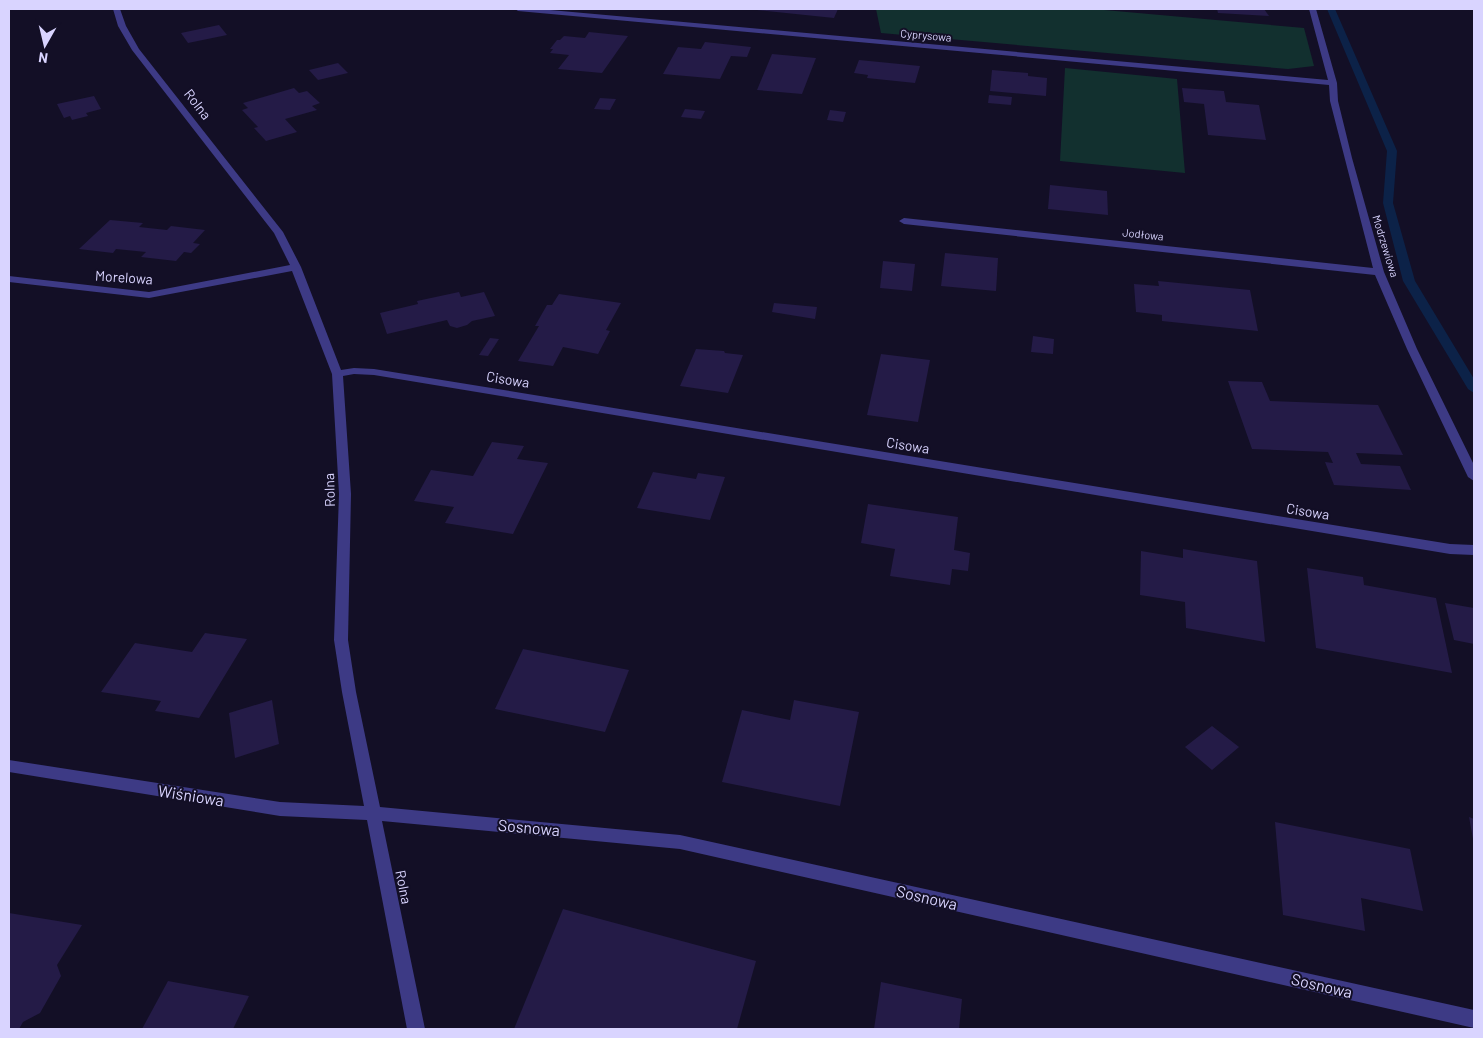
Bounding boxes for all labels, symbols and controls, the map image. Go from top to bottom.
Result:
north arrow [20,20,70,70]
street label: Cyprysowa [900,26,952,44]
text: N [37,49,49,67]
street label: Rolna [181,85,215,123]
street label: Modrzewiowa [1370,213,1402,279]
street label: Jodłowa [1122,225,1164,243]
street label: Morelowa [95,267,153,287]
street label: Cisowa [485,367,531,391]
street label: Cisowa [885,433,931,457]
street label: Rolna [320,473,338,507]
street label: Cisowa [1285,499,1331,523]
street label: Wiśniowa [157,780,225,810]
street label: Sosnowa [497,815,561,839]
street label: Rolna [392,869,416,905]
street label: Sosnowa [895,881,959,913]
street label: Sosnowa [1290,969,1354,1001]

